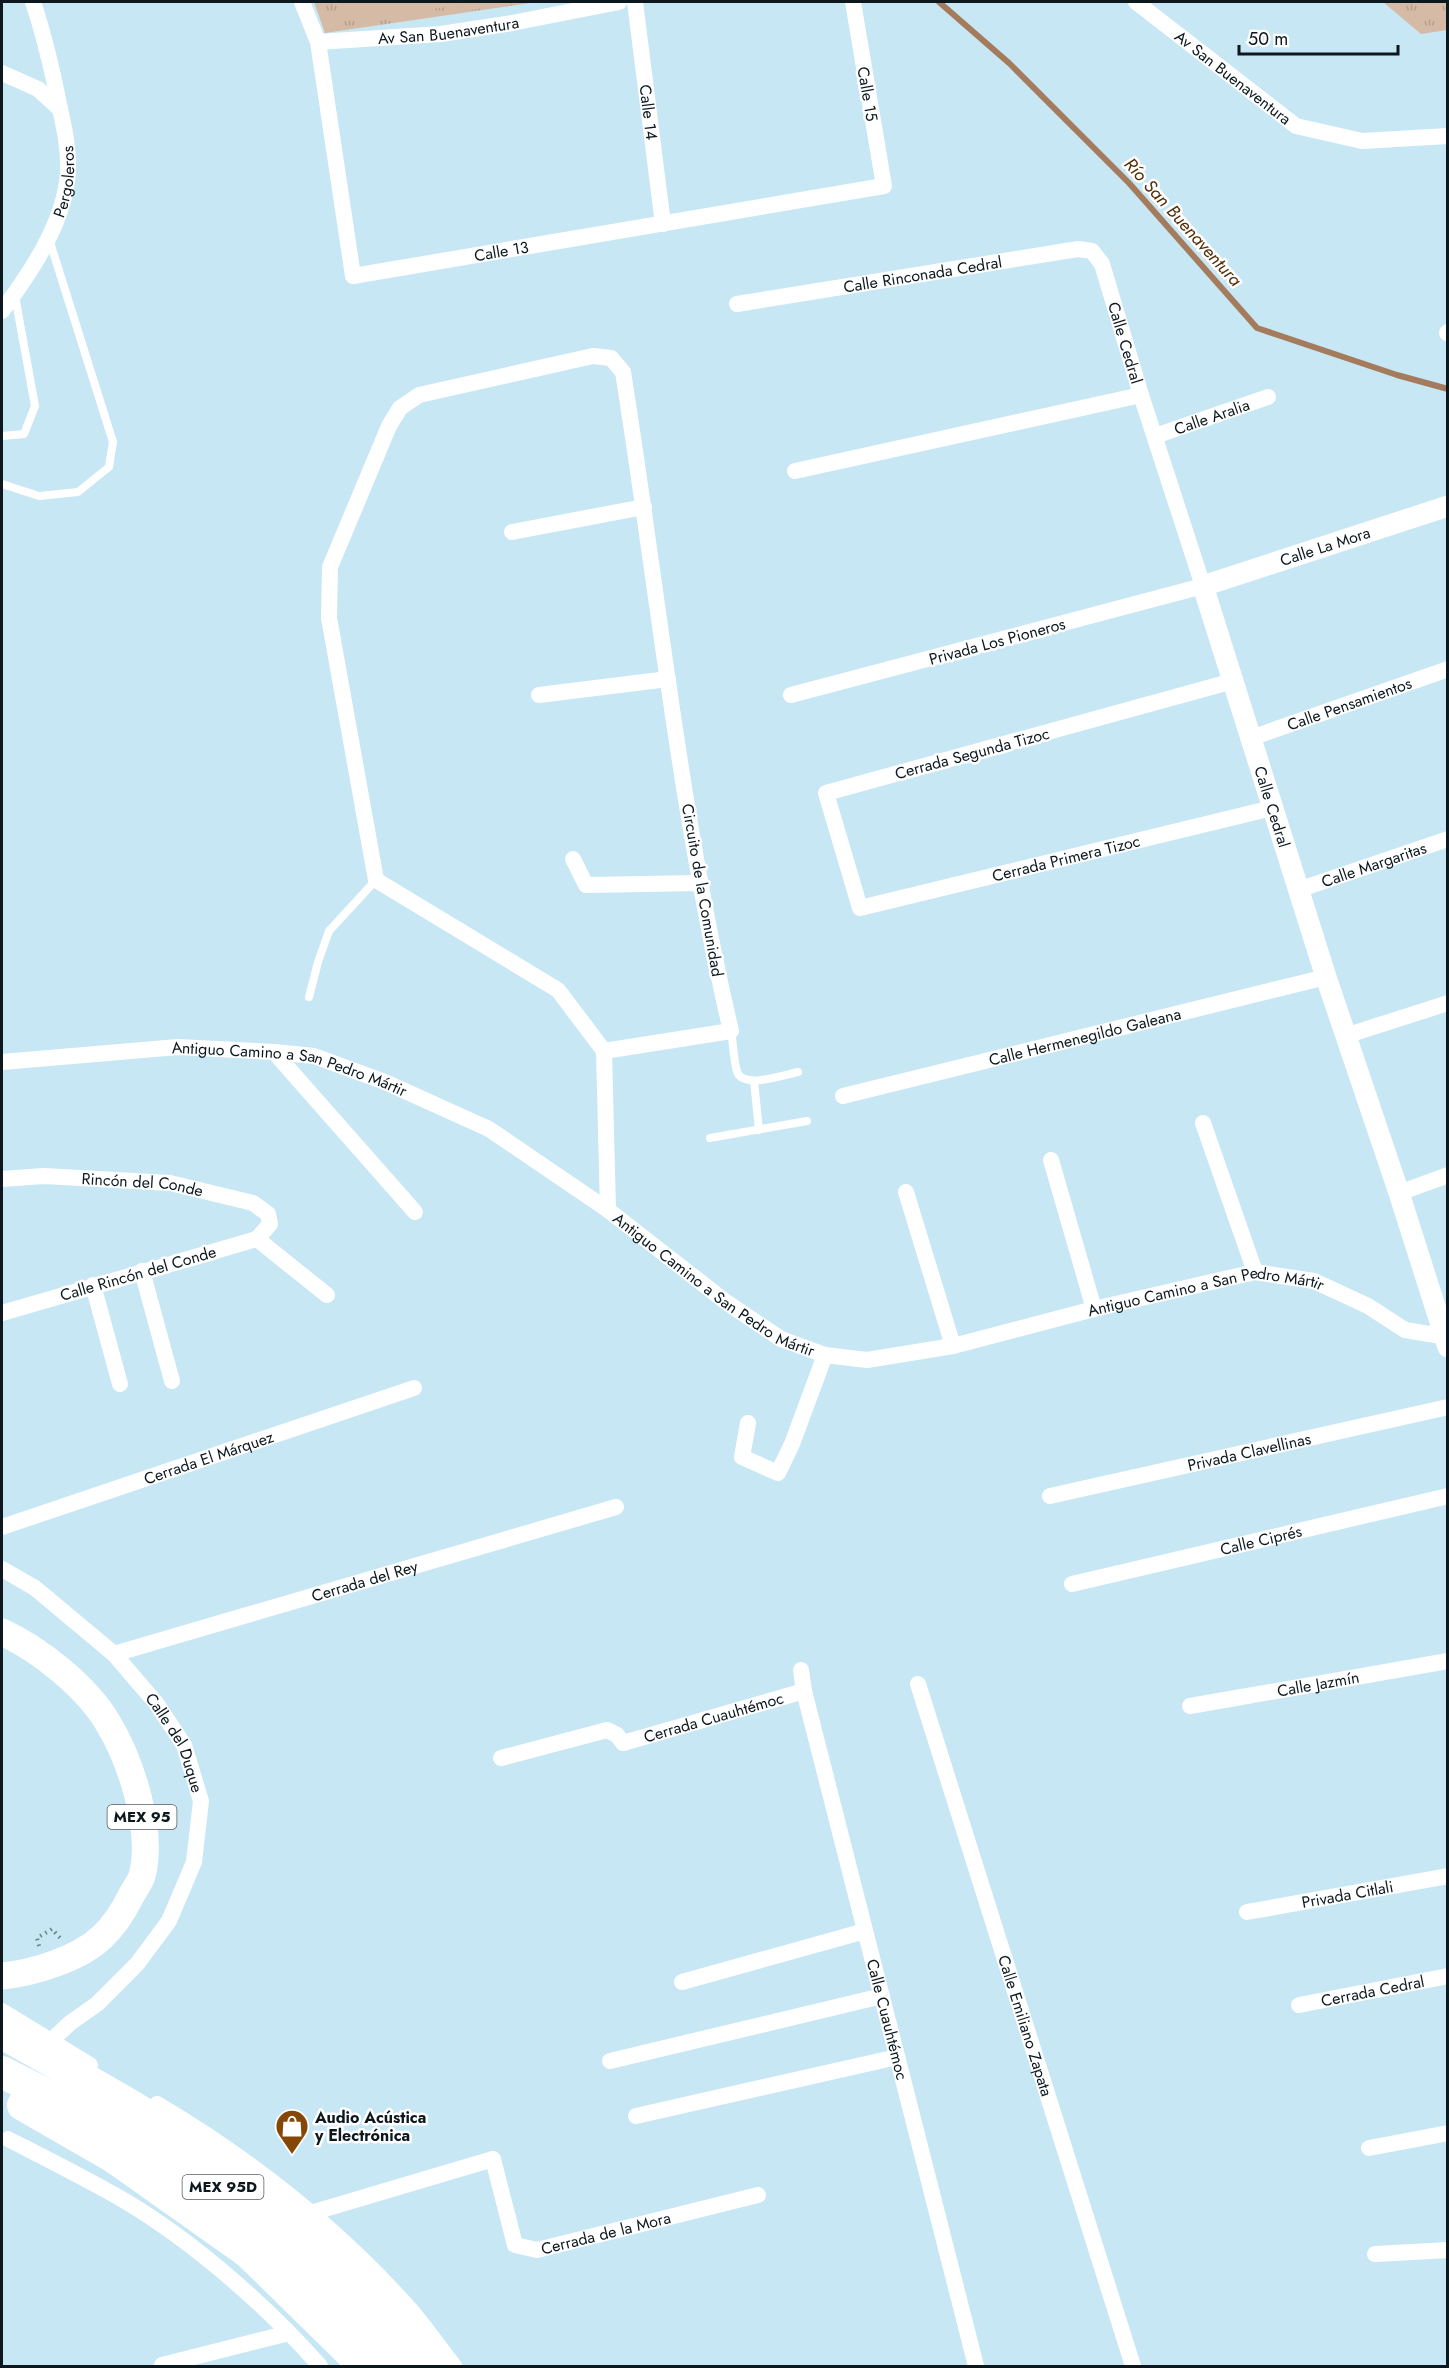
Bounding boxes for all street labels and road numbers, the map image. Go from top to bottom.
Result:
street label: Av San Buenaventura [377,11,521,50]
street label: Av San Buenaventura [1170,25,1296,130]
street label: Calle 15 [851,65,884,123]
street label: Calle 14 [634,83,663,141]
street label: Pergoleros [48,145,80,221]
street label: Calle 13 [472,235,531,267]
street label: Calle Rinconada Cedral [842,250,1004,299]
street label: Calle Cedral [1102,299,1148,386]
street label: Calle Aralia [1171,393,1253,441]
street label: Calle La Mora [1277,521,1373,572]
street label: Privada Los Pioneros [926,612,1068,671]
street label: Calle Pensamientos [1284,672,1415,737]
street label: Cerrada Segunda Tizoc [892,722,1052,785]
street label: Calle Cedral [1248,763,1296,850]
street label: Circuito de la Comunidad [676,802,729,978]
street label: Cerrada Primera Tizoc [990,829,1142,888]
street label: Calle Margaritas [1318,836,1429,893]
street label: Calle Hermenegildo Galeana [986,1002,1183,1072]
street label: Antiguo Camino a San Pedro Mártir [171,1036,411,1103]
street label: Rincón del Conde [81,1167,206,1203]
street label: Antiguo Camino a San Pedro Mártir [608,1207,818,1363]
street label: Calle Rincón del Conde [57,1240,219,1307]
street label: Antiguo Camino a San Pedro Mártir [1085,1261,1329,1322]
street label: Cerrada El Márquez [141,1425,277,1490]
street label: Privada Clavellinas [1185,1427,1313,1477]
street label: Calle Ciprés [1218,1520,1304,1561]
street label: Cerrada del Rey [309,1554,421,1608]
street label: Calle Jazmín [1275,1666,1361,1703]
street label: Cerrada Cuauhtémoc [641,1686,786,1748]
street label: Calle del Duque [140,1688,209,1795]
road number: MEX 95 [108,1805,176,1829]
street label: Privada Citlali [1300,1875,1395,1914]
street label: Calle Emiliano Zapata [992,1952,1058,2099]
street label: Calle Cuauhtémoc [861,1957,914,2082]
street label: Cerrada Cedral [1319,1970,1426,2012]
road number: MEX 95D [182,2175,264,2199]
street label: Cerrada de la Mora [539,2206,673,2261]

